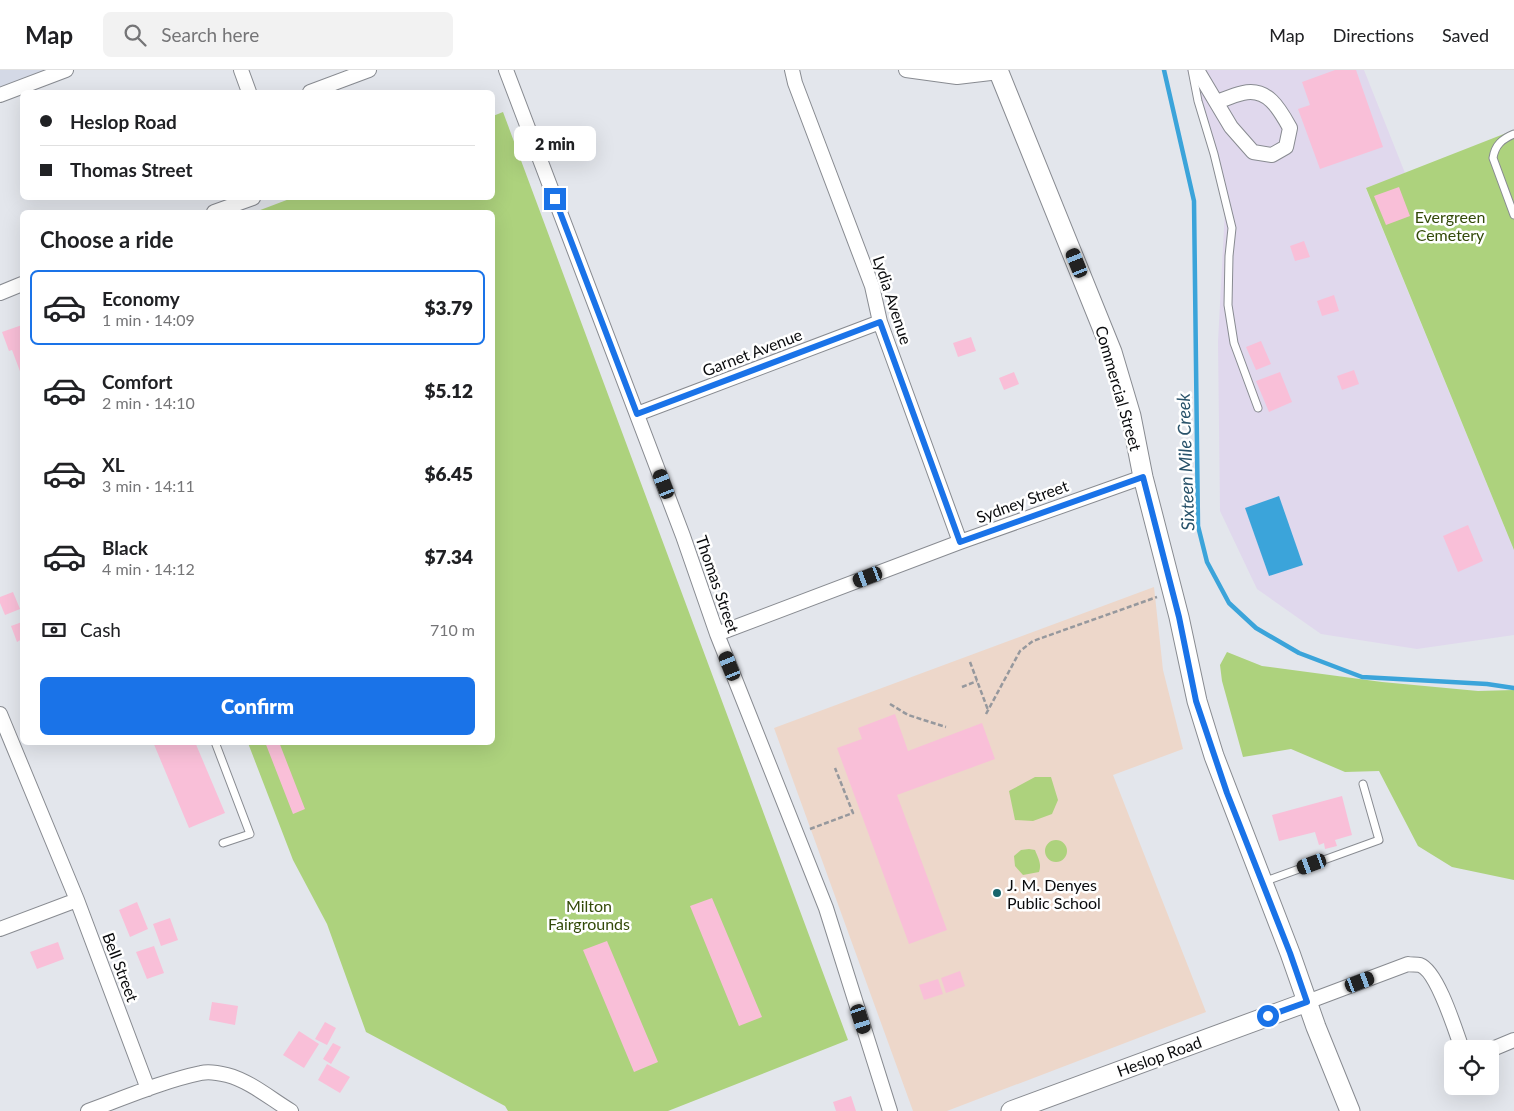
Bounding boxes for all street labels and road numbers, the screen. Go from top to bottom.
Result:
street label: Lydia Avenue [870,253,916,347]
street label: Commercial Street [1092,323,1146,453]
street label: Garnet Avenue [700,324,804,380]
street label: Sydney Street [973,475,1071,526]
street label: Thomas Street [692,533,744,635]
street label: Bell Street [99,930,143,1004]
street label: Heslop Road [1114,1032,1204,1080]

